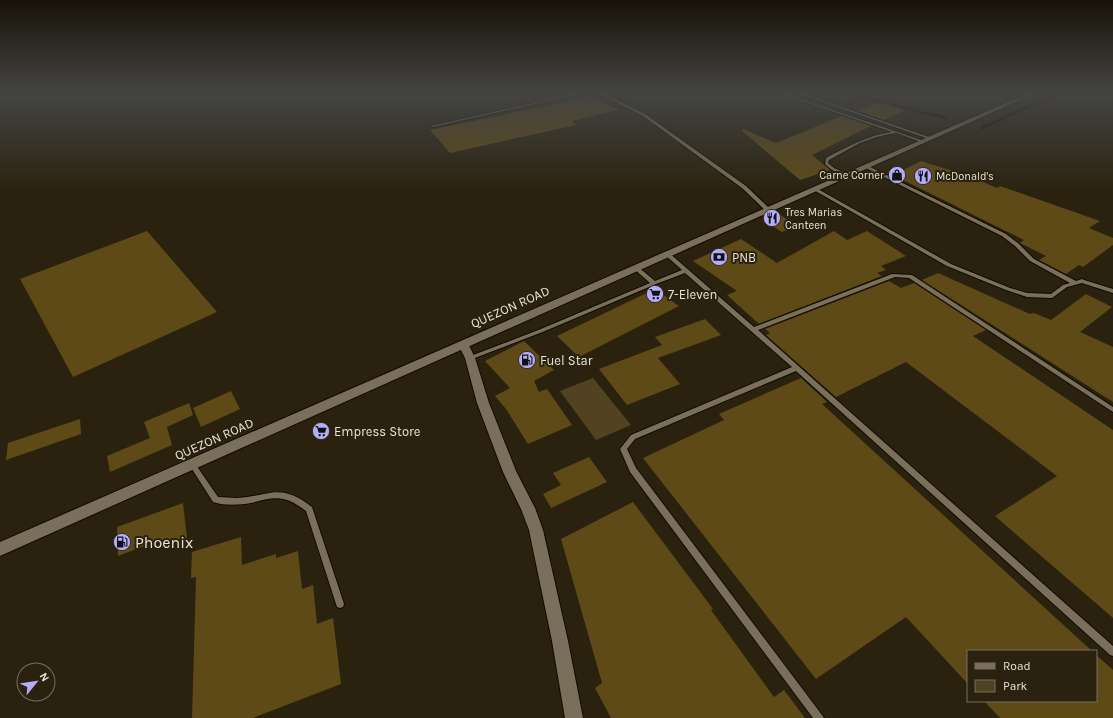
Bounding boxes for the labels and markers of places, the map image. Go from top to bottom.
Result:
shop icon: Carne Corner [887,165,907,185]
restaurant icon: McDonald's [913,166,933,186]
place label: Carne Corner [819,169,884,182]
place label: McDonald's [936,170,994,183]
place label: Tres Marias Canteen [785,206,842,232]
restaurant icon: Tres Marias Canteen [762,208,782,228]
bank icon: PNB [709,247,729,267]
place label: PNB [732,250,756,265]
supermarket icon: 7-Eleven [645,284,665,304]
place label: 7-Eleven [668,287,717,302]
fuel station icon: Fuel Star [517,350,537,370]
place label: Fuel Star [540,353,593,368]
supermarket icon: Empress Store [311,421,331,441]
place label: Empress Store [334,424,421,439]
fuel station icon: Phoenix [112,532,132,552]
place label: Phoenix [135,533,193,552]

